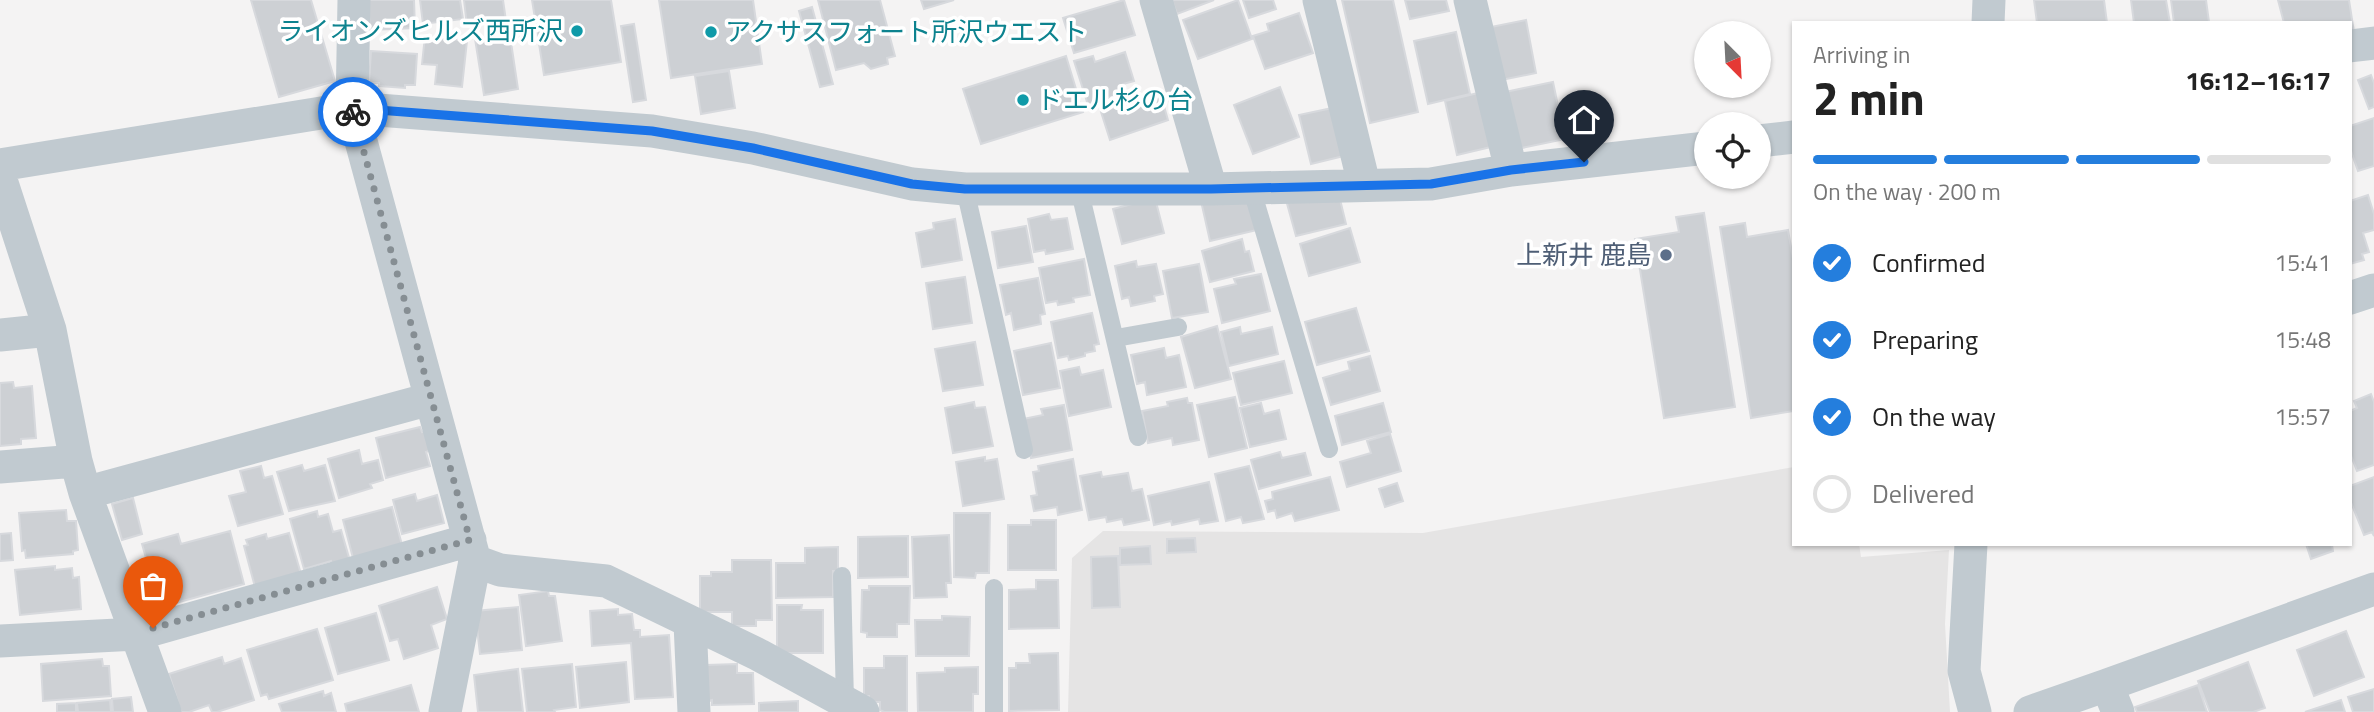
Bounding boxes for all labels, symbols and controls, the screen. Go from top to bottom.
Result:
place label: ライオンズヒルズ西所沢 [278,11,563,50]
place label: アクサスフォート所沢ウエスト [725,12,1087,51]
north arrow [1694,21,1771,98]
map controls [1694,21,1771,189]
marker: ライオンズヒルズ西所沢 [569,23,585,39]
marker: アクサスフォート所沢ウエスト [703,24,719,40]
text: Arriving in [1813,37,1910,72]
text: 16:12–16:17 [2185,61,2331,100]
text: 2 min [1813,63,1925,133]
courier [318,77,388,147]
place label: ドエル杉の台 [1037,80,1193,119]
pin [1554,90,1614,162]
marker: ドエル杉の台 [1015,92,1031,108]
icon: bike [334,93,372,131]
icon: home [1565,101,1603,139]
button: locate [1694,112,1771,189]
text: On the way · 200 m [1813,174,2001,209]
place label: 上新井 鹿島 [1516,235,1652,274]
text: Confirmed [1872,243,1986,282]
icon: check [1813,244,1851,282]
text: 15:41 [2274,245,2331,280]
marker: 上新井 鹿島 [1658,247,1674,263]
text: Preparing [1872,320,1978,359]
icon: check [1813,321,1851,359]
text: 15:48 [2274,322,2331,357]
text: On the way [1872,397,1996,436]
icon: check [1813,398,1851,436]
text: 15:57 [2274,399,2331,434]
text: Delivered [1872,474,1975,513]
pin [123,556,183,628]
icon: bag [134,567,172,605]

